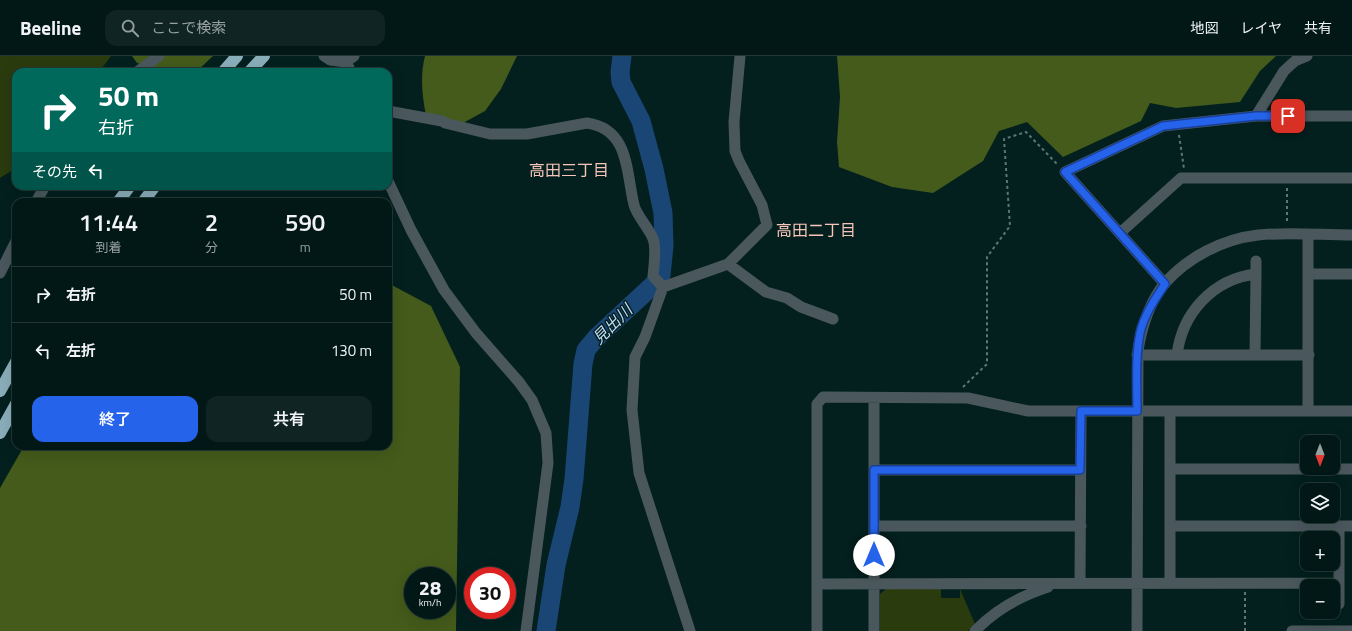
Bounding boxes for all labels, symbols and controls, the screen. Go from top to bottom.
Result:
search box [105,10,385,46]
text: Beeline [20,13,81,42]
text: ここで検索 [151,16,226,39]
icon: search [119,17,141,39]
text: 地図 [1190,17,1218,38]
text: レイヤ [1240,17,1282,38]
text: 共有 [1304,17,1332,38]
text: 50 m [98,74,159,117]
icon: right [32,84,84,136]
pin [1271,99,1305,133]
icon: arrive [1277,105,1299,127]
text: 右折 [98,114,134,141]
district label: 高田三丁目 [529,158,609,182]
text: その先 [32,160,77,183]
icon: left [85,160,107,182]
text: 11:44 [79,204,138,240]
text: 2 [205,204,218,240]
text: 590 [285,204,325,240]
district label: 高田二丁目 [776,218,856,242]
text: 到着 [95,237,121,257]
text: 分 [205,237,218,257]
text: m [300,237,311,257]
text: 右折 [66,283,96,306]
text: 50 m [339,283,372,306]
icon: right [32,284,54,306]
water label: 見出川 [587,297,639,349]
text: 左折 [66,339,96,362]
text: 130 m [331,339,372,362]
icon: left [32,340,54,362]
button: 終了 [32,396,198,442]
button: 共有 [206,396,372,442]
north arrow [1300,435,1340,475]
map controls [1300,435,1340,619]
button: layers [1300,483,1340,523]
button: + [1300,531,1340,571]
position arrow [853,534,895,576]
speed limit sign: 30 [464,567,516,619]
text: 28 [419,572,441,603]
button: − [1300,579,1340,619]
text: km/h [419,595,441,610]

